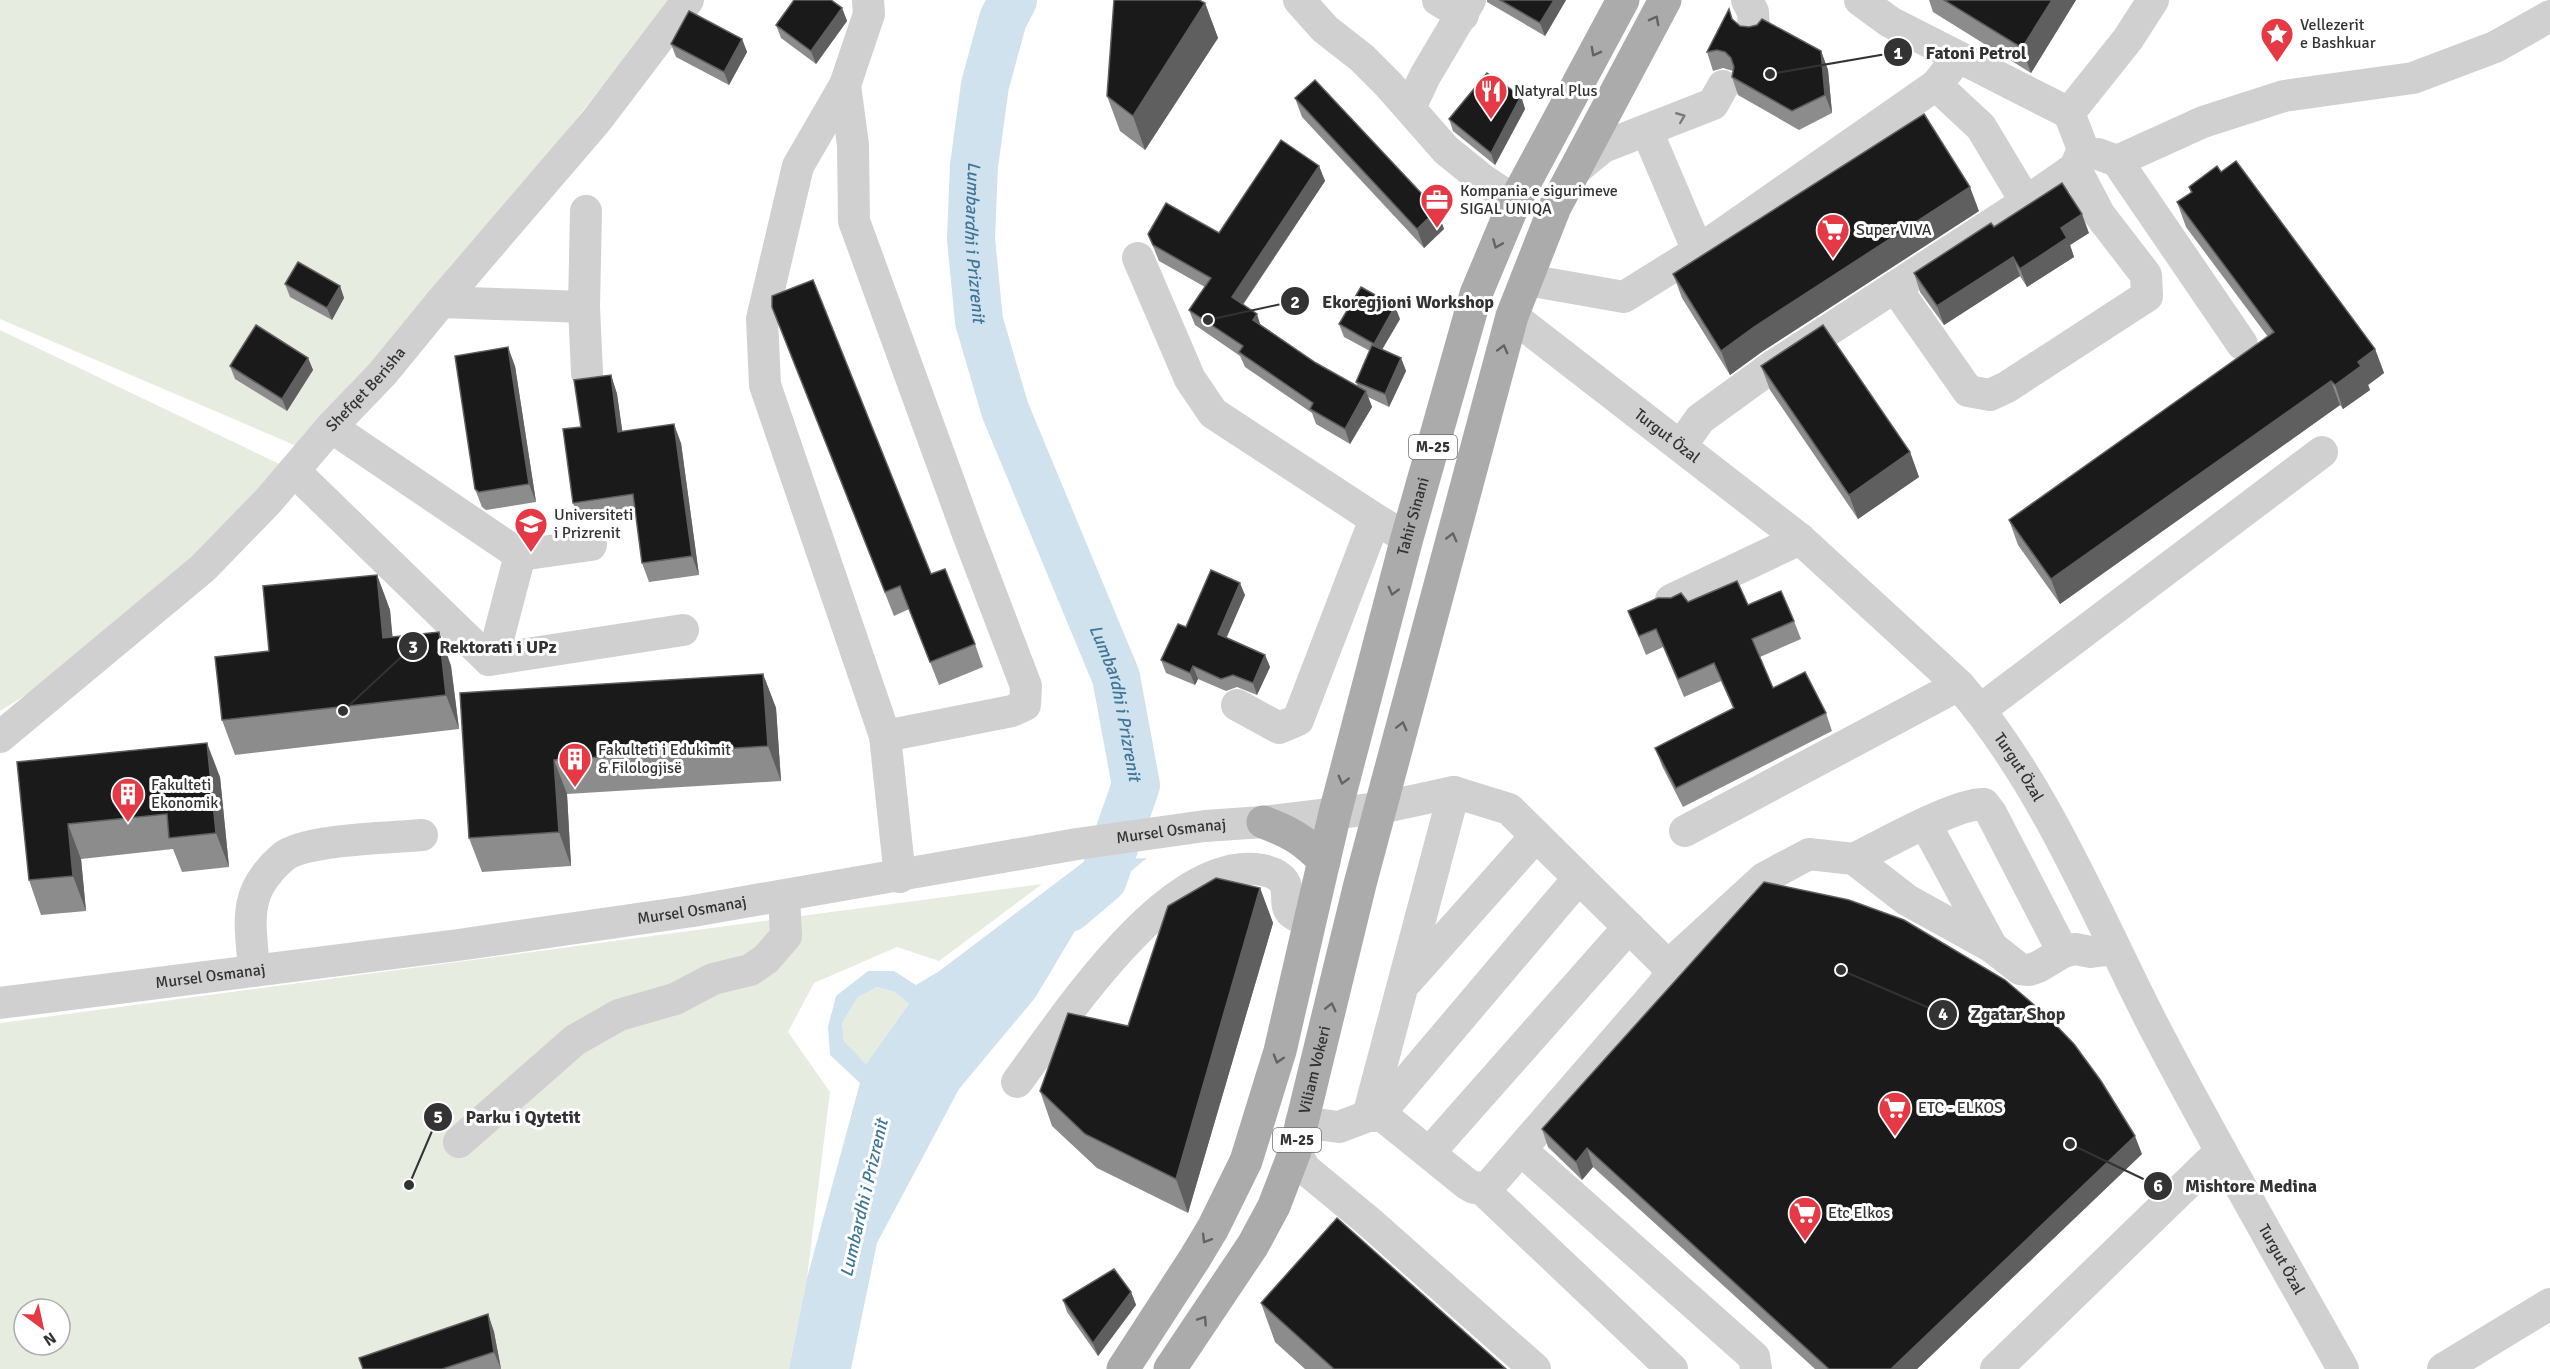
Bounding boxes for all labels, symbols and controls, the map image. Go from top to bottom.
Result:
place label: Vellezerit e Bashkuar [2300,15,2376,53]
one-way arrow [1648,16,1659,27]
place icon: Vellezerit e Bashkuar [2259,16,2295,63]
callout: Fatoni Petrol [1883,34,2038,70]
text: 1 [1893,42,1903,64]
text: Fatoni Petrol [1926,42,2027,64]
one-way arrow [1591,45,1602,56]
restaurant icon: Natyral Plus [1473,73,1509,120]
place label: Natyral Plus [1514,81,1597,101]
one-way arrow [1675,112,1686,124]
water label: Lumbardhi i Prizrenit [960,161,990,326]
place label: Kompania e sigurimeve SIGAL UNIQA [1460,181,1618,219]
office icon: Kompania e sigurimeve SIGAL UNIQA [1419,182,1455,229]
supermarket icon: Super VIVA [1815,212,1851,259]
place label: Super VIVA [1856,220,1932,240]
one-way arrow [1492,238,1504,249]
callout: Ekoregjioni Workshop [1280,283,1506,319]
text: 2 [1290,291,1300,313]
text: Ekoregjioni Workshop [1322,291,1494,313]
street label: Shefqet Berisha [322,343,410,436]
one-way arrow [1496,344,1508,355]
street label: Turgut Özal [1630,404,1704,468]
road number: M-25 [1409,435,1457,459]
street label: Tahir Sinani [1393,475,1434,558]
place label: Universiteti i Prizrenit [554,505,633,543]
school or university icon: Universiteti i Prizrenit [513,506,549,553]
one-way arrow [1445,532,1457,543]
one-way arrow [1387,586,1400,596]
water label: Lumbardhi i Prizrenit [1084,621,1147,786]
callout: Rektorati i UPz [398,628,569,664]
text: 3 [408,636,418,658]
text: Rektorati i UPz [439,636,557,658]
one-way arrow [1394,721,1407,731]
street label: Turgut Özal [1989,729,2048,806]
place label: Fakulteti i Edukimit & Filologjisë [598,740,731,778]
building icon: Fakulteti i Edukimit & Filologjisë [557,741,593,788]
place label: Fakulteti Ekonomik [151,775,218,813]
one-way arrow [1338,775,1351,785]
building icon: Fakulteti Ekonomik [110,776,146,823]
street label: Mursel Osmanaj [1115,815,1227,848]
street label: Mursel Osmanaj [636,892,748,929]
street label: Mursel Osmanaj [154,959,266,993]
callout: Zgatar Shop [1928,996,2077,1032]
one-way arrow [1323,1002,1336,1012]
text: 4 [1938,1003,1948,1025]
text: Zgatar Shop [1971,1003,2066,1025]
street label: Viliam Vokeri [1294,1024,1335,1116]
one-way arrow [1273,1053,1285,1064]
supermarket icon: ETC - ELKOS [1877,1090,1913,1137]
place label: ETC - ELKOS [1918,1098,2003,1118]
callout: Parku i Qytetit [423,1099,592,1135]
text: 5 [433,1106,443,1128]
text: Parku i Qytetit [466,1106,581,1128]
water label: Lumbardhi i Prizrenit [835,1114,893,1279]
road number: M-25 [1273,1128,1321,1152]
callout: Mishtore Medina [2143,1168,2329,1204]
text: 6 [2153,1175,2163,1197]
text: Mishtore Medina [2185,1175,2317,1197]
supermarket icon: Etc Elkos [1787,1195,1823,1242]
place label: Etc Elkos [1828,1203,1890,1223]
street label: Turgut Özal [2254,1221,2309,1299]
one-way arrow [1202,1233,1213,1243]
north arrow [12,1297,72,1357]
one-way arrow [1196,1316,1207,1327]
text: N [40,1327,60,1350]

